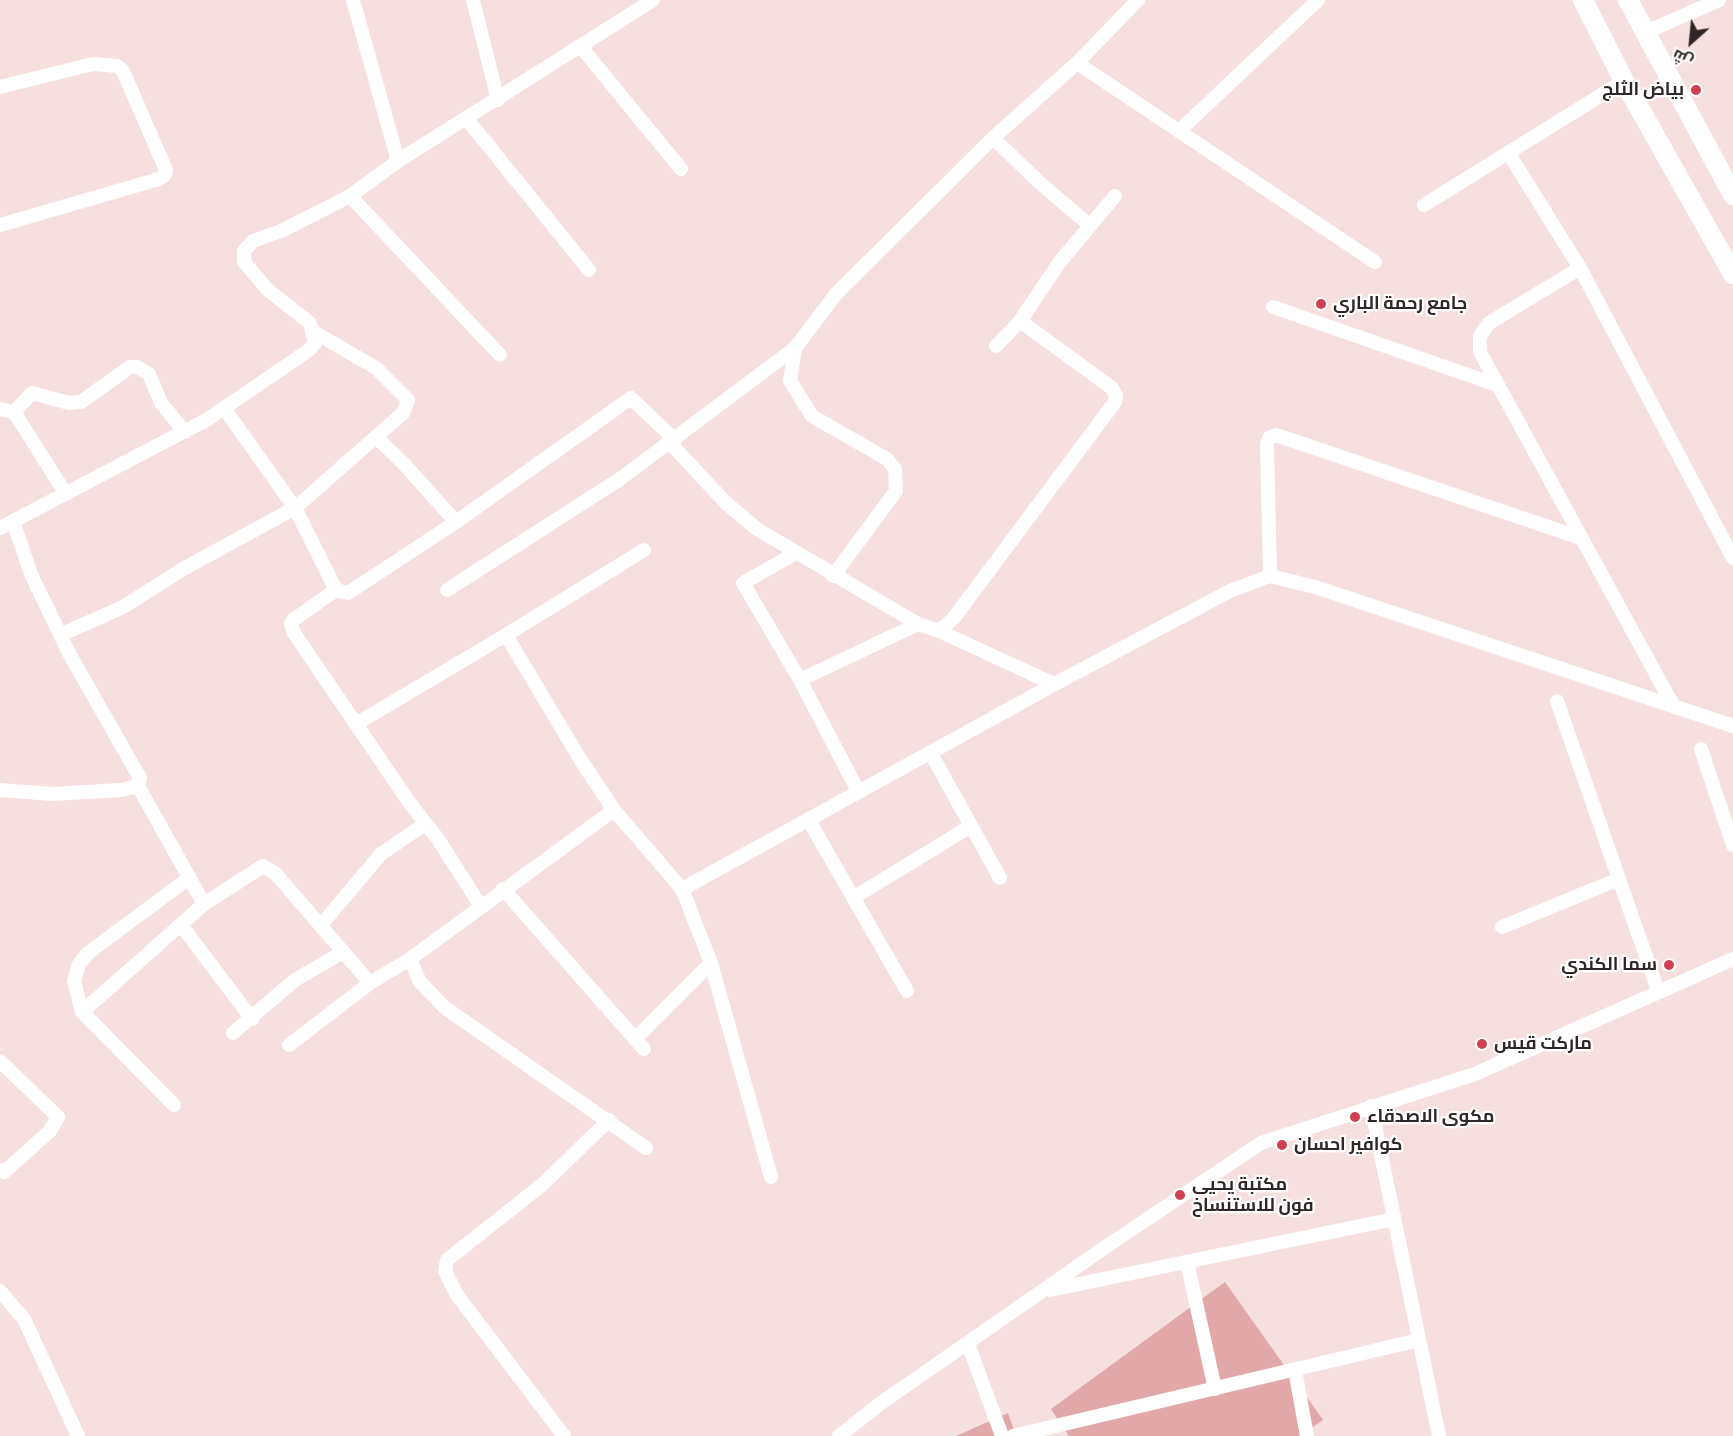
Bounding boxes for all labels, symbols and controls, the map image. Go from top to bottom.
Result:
north arrow [1661,12,1721,72]
text: ش [1669,45,1696,72]
place label: بياض الثلج [1602,79,1684,101]
marker: بياض الثلج [1689,83,1703,97]
place label: جامع رحمة الباري [1333,293,1467,315]
marker: جامع رحمة الباري [1314,297,1328,311]
place label: سما الكندي [1561,954,1657,976]
marker: سما الكندي [1662,958,1676,972]
place label: ماركت قيس [1494,1033,1592,1055]
marker: ماركت قيس [1475,1037,1489,1051]
place label: مكوى الاصدقاء [1367,1106,1494,1128]
marker: مكوى الاصدقاء [1348,1110,1362,1124]
place label: كوافير احسان [1294,1134,1403,1156]
marker: كوافير احسان [1275,1138,1289,1152]
place label: مكتبة يحيى فون للاستنساخ [1192,1174,1314,1216]
marker: مكتبة يحيى فون للاستنساخ [1173,1188,1187,1202]

